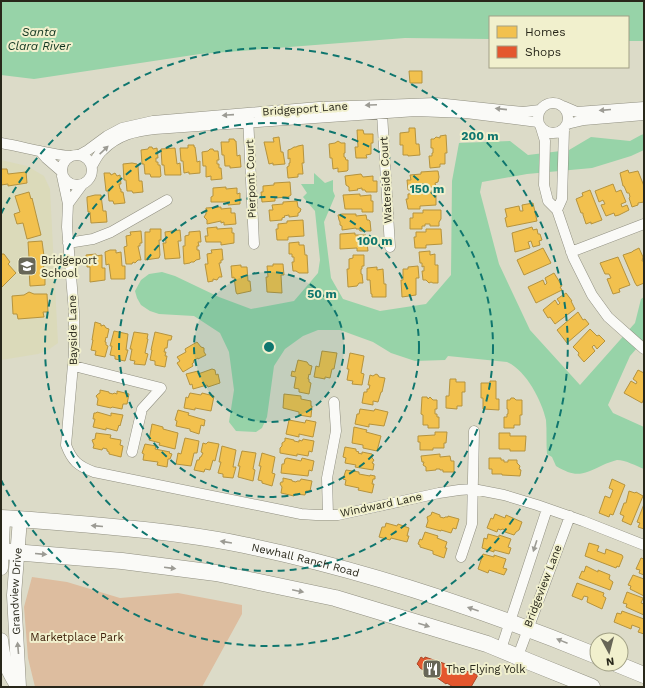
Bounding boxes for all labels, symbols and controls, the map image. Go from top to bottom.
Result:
legend [489,16,629,68]
water label: Santa Clara River [7,25,72,53]
text: Homes [525,25,566,39]
text: Shops [525,45,561,59]
street label: Bridgeport Lane [262,100,348,118]
one-way arrow [364,102,377,108]
one-way arrow [495,106,507,113]
one-way arrow [599,107,611,113]
one-way arrow [222,112,234,119]
text: 200 m [461,129,499,143]
street label: Waterside Court [377,136,395,224]
street label: Pierpont Court [243,139,259,219]
one-way arrow [99,145,109,155]
text: 150 m [410,182,444,196]
text: 100 m [357,234,393,248]
place label: Bridgeport School [41,254,97,280]
school or university icon: Bridgeport School [16,255,38,277]
text: 50 m [307,287,337,301]
street label: Bayside Lane [66,295,80,365]
centre of rings [262,340,276,354]
street label: Windward Lane [339,490,423,520]
one-way arrow [91,522,103,529]
one-way arrow [220,539,232,545]
street label: Newhall Ranch Road [250,540,361,579]
one-way arrow [532,540,538,552]
street label: Bridgeview Lane [521,543,565,629]
street label: Grandview Drive [7,547,24,635]
one-way arrow [35,551,47,557]
one-way arrow [164,565,176,571]
one-way arrow [292,588,304,594]
one-way arrow [467,605,479,611]
one-way arrow [418,622,430,628]
park label: Marketplace Park [30,631,124,644]
north arrow [589,632,629,672]
one-way arrow [556,638,568,644]
one-way arrow [14,642,21,654]
text: N [605,654,615,668]
restaurant icon: The Flying Yolk [421,658,443,680]
place label: The Flying Yolk [446,663,525,676]

